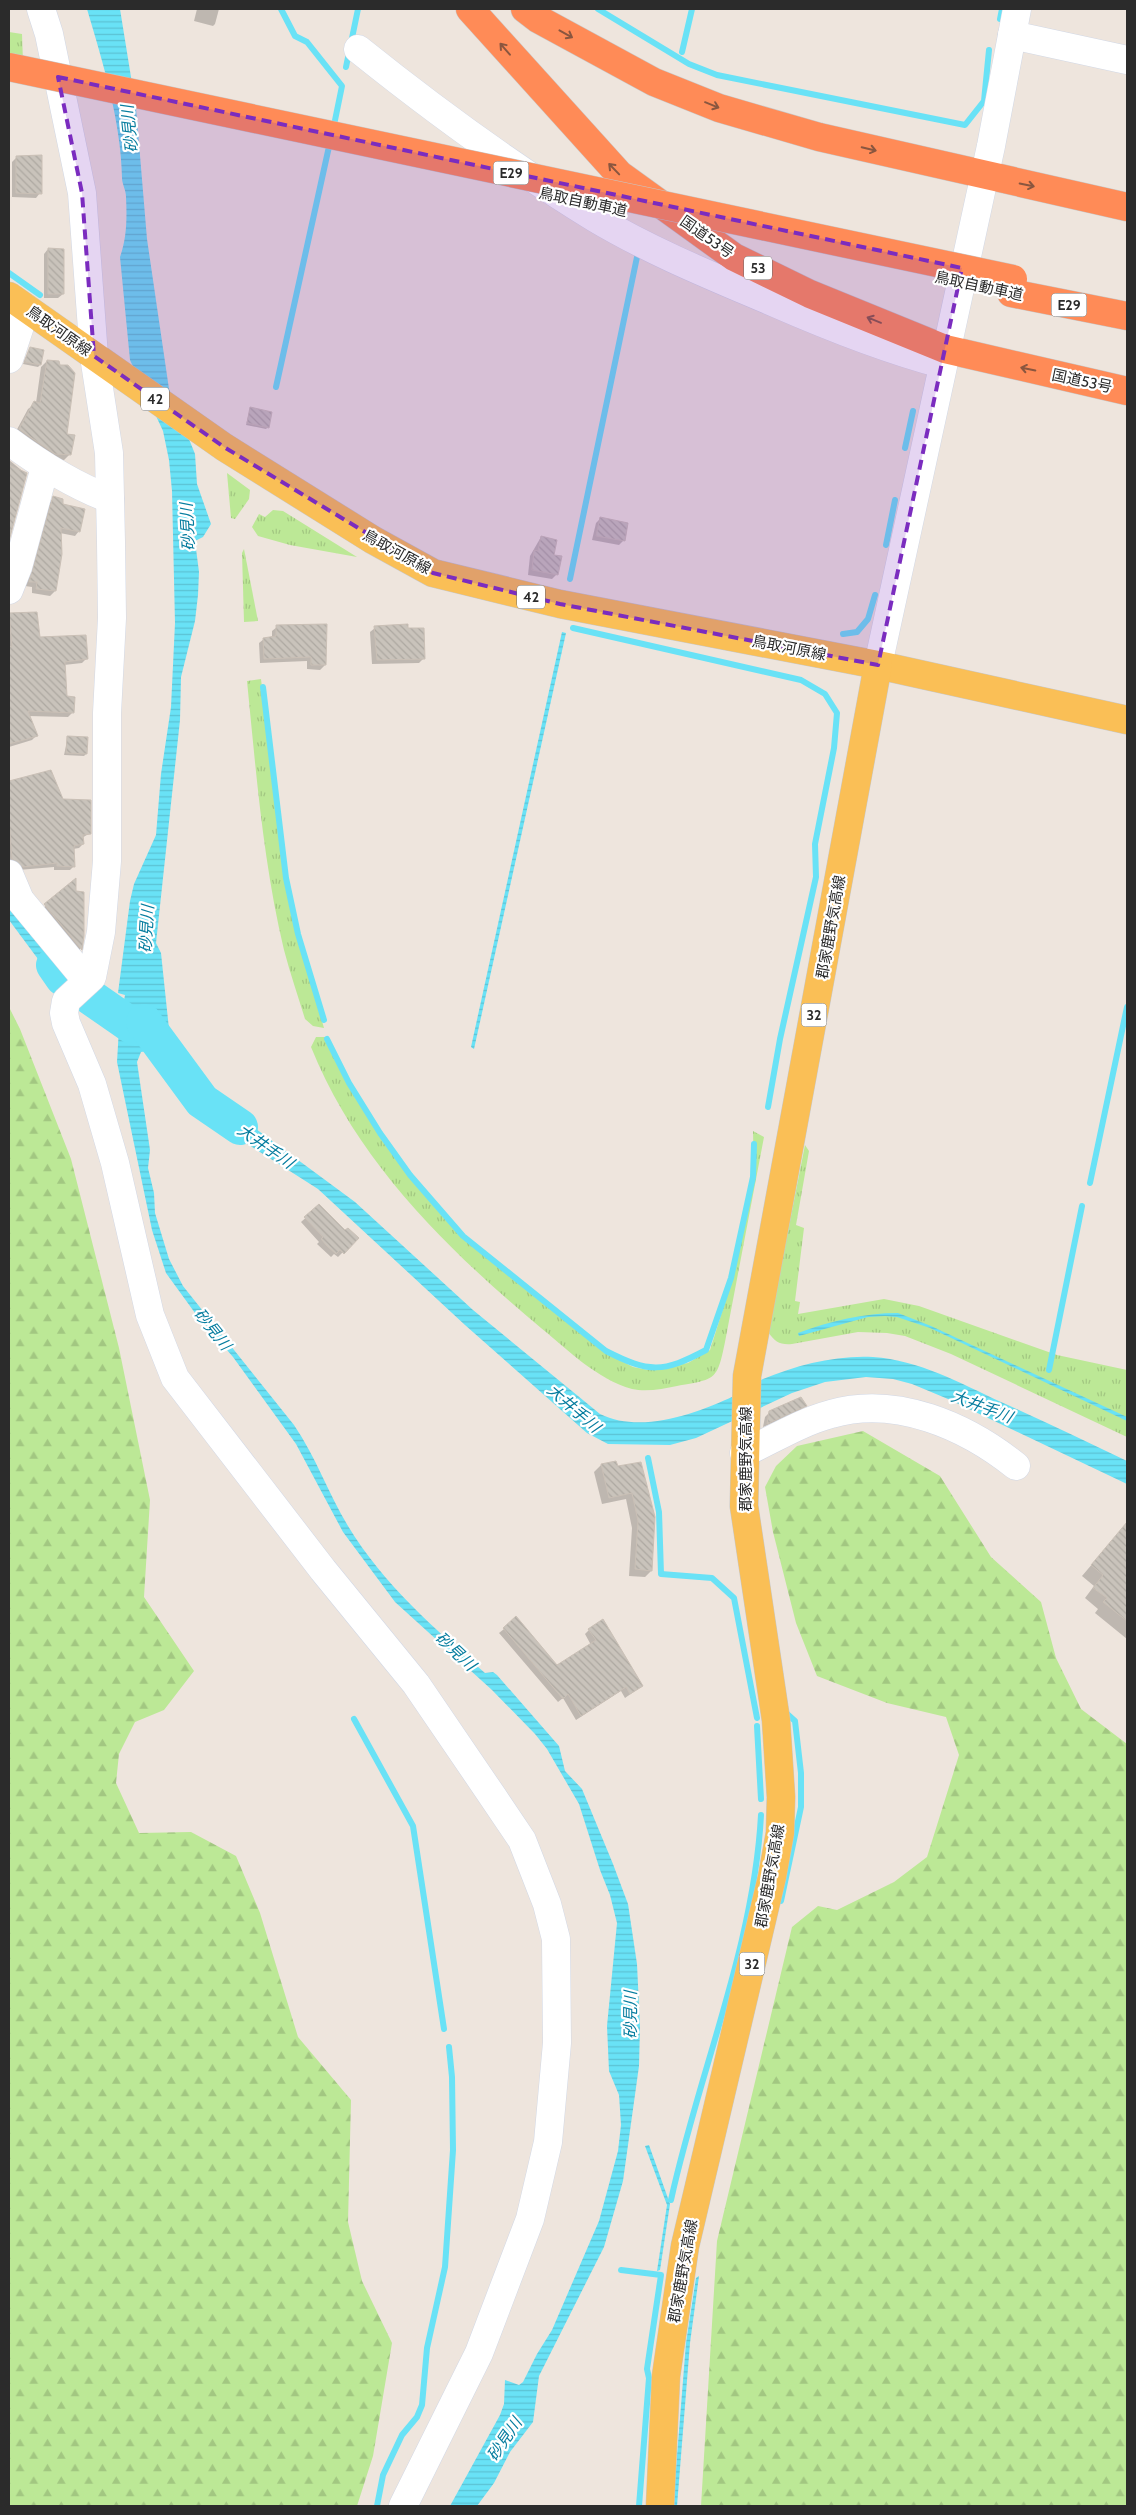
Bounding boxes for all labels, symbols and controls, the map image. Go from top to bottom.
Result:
one-way arrow [559,30,573,40]
one-way arrow [499,42,511,55]
one-way arrow [704,101,719,111]
water label: 砂見川 [117,102,141,154]
one-way arrow [860,145,876,154]
road number: E29 [494,162,528,184]
one-way arrow [608,162,620,175]
one-way arrow [1019,181,1035,190]
street label: 鳥取自動車道 [537,184,629,220]
street label: 国道53号 [677,212,737,262]
road number: 53 [744,256,772,280]
street label: 鳥取自動車道 [933,268,1025,304]
road number: E29 [1052,294,1086,316]
street label: 鳥取河原線 [23,302,95,360]
one-way arrow [867,314,882,324]
one-way arrow [1021,364,1037,374]
street label: 国道53号 [1050,366,1114,396]
road number: 42 [141,388,169,410]
water label: 砂見川 [177,501,198,551]
street label: 鳥取河原線 [360,526,434,578]
road number: 42 [517,586,545,608]
street label: 鳥取河原線 [750,632,828,664]
street label: 郡家鹿野気高線 [813,874,849,980]
water label: 砂見川 [136,903,157,953]
road number: 32 [802,1004,826,1026]
water label: 大井手川 [234,1120,299,1174]
water label: 砂見川 [190,1305,236,1355]
water label: 大井手川 [543,1380,606,1438]
water label: 大井手川 [949,1386,1017,1428]
street label: 郡家鹿野気高線 [737,1406,755,1512]
water label: 砂見川 [432,1628,481,1676]
street label: 郡家鹿野気高線 [752,1823,788,1929]
road number: 32 [740,1952,764,1976]
water label: 砂見川 [621,1989,640,2039]
street label: 郡家鹿野気高線 [665,2218,701,2324]
water label: 砂見川 [483,2412,527,2464]

